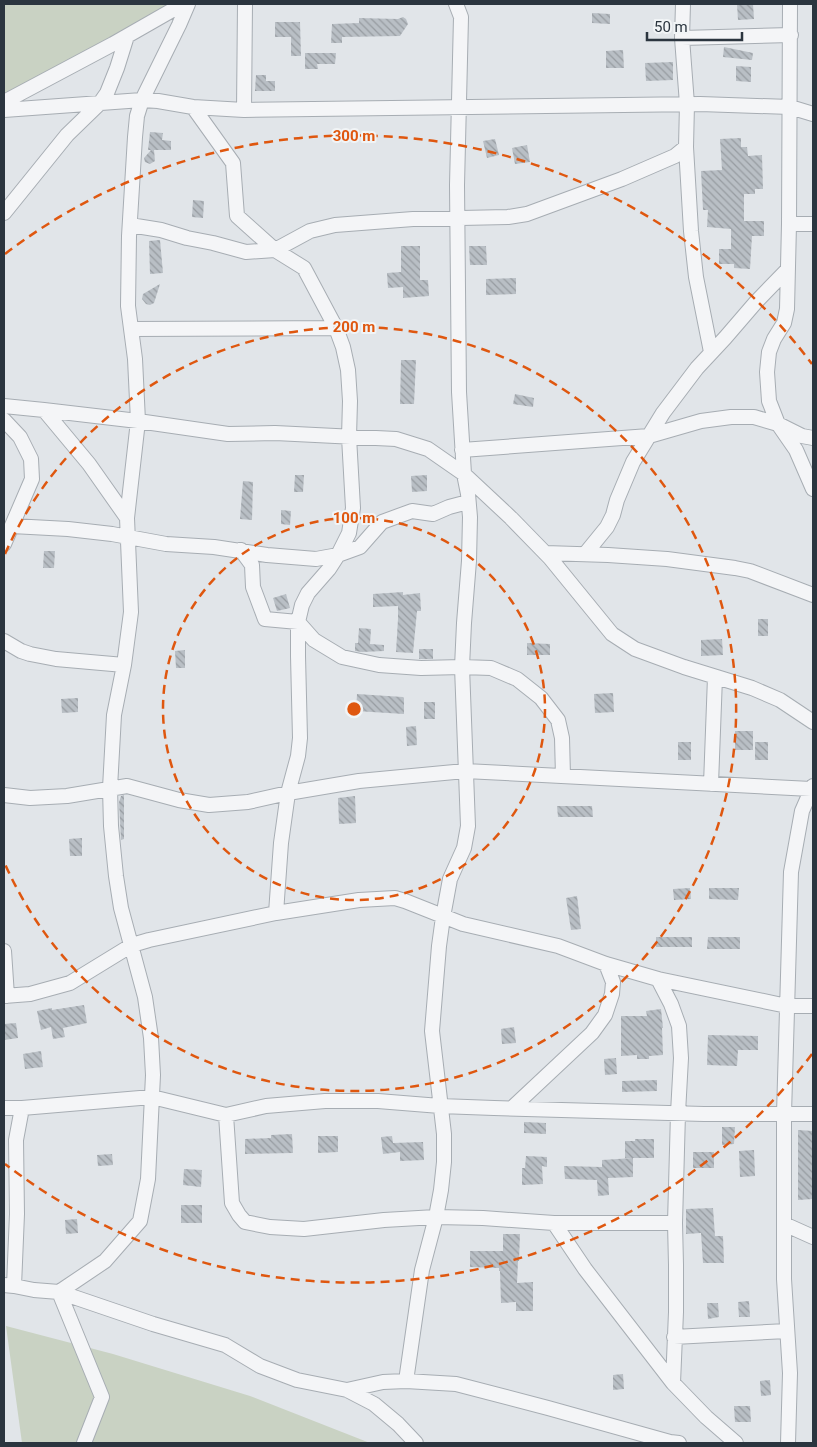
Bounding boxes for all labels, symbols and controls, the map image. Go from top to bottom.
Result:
scale bar [647,10,742,42]
text: 50 m [654,18,688,36]
text: 300 m [333,127,375,145]
text: 200 m [333,318,375,336]
text: 100 m [333,509,375,527]
centre of rings [345,700,363,718]

